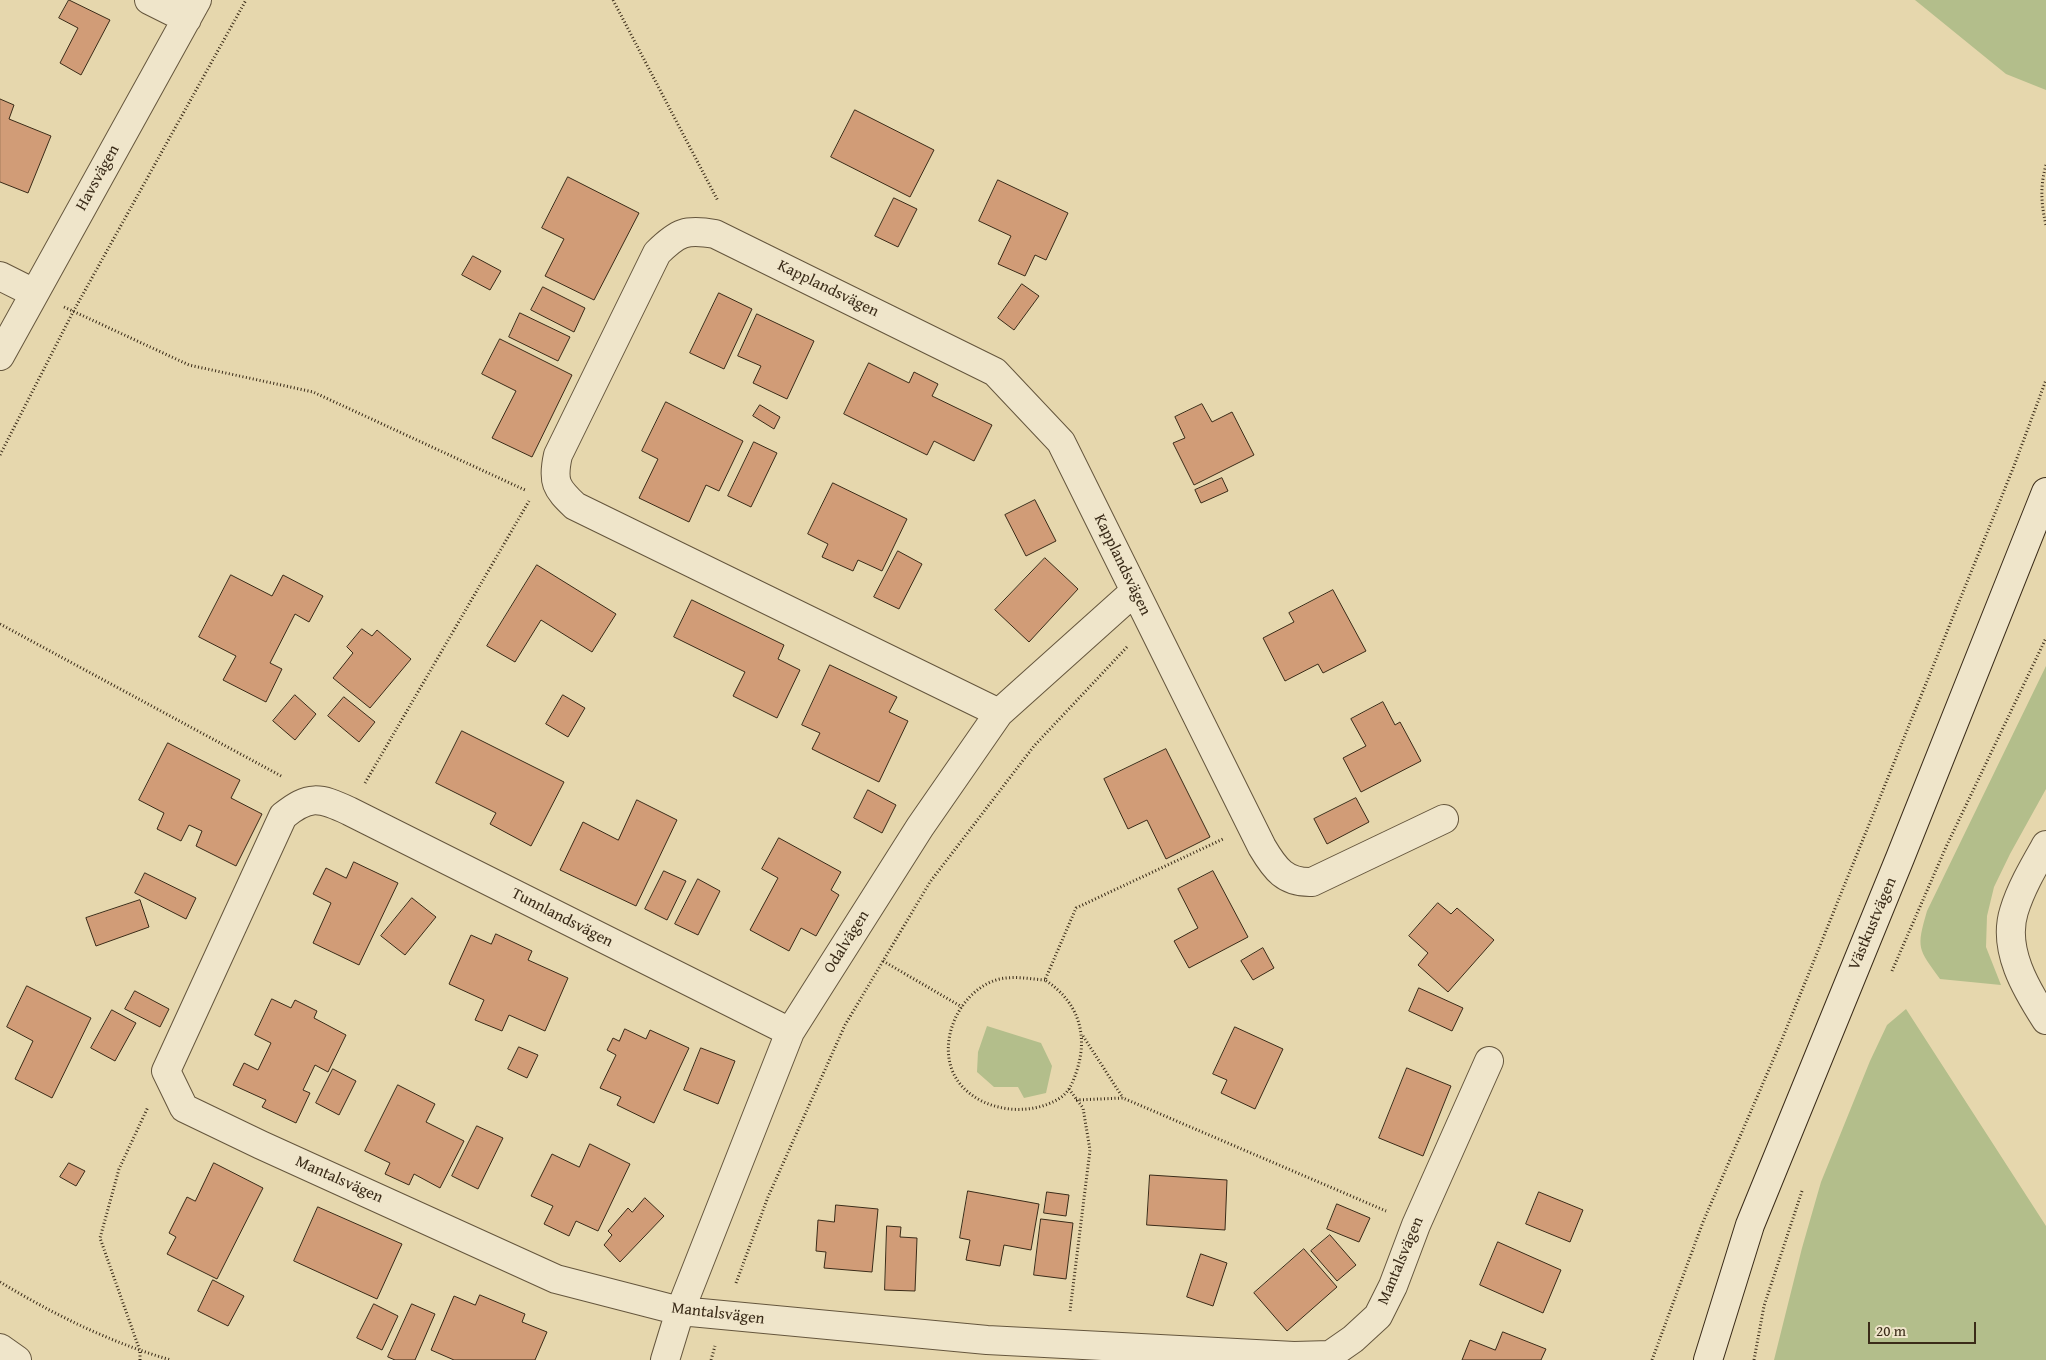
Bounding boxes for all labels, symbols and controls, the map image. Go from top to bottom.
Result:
street label: Havsvägen [72,142,124,214]
street label: Kapplandsvägen [774,256,882,322]
street label: Kapplandsvägen [1089,511,1155,619]
street label: Västkustvägen [1845,875,1901,973]
street label: Tunnlandsvägen [508,884,616,952]
street label: Odalvägen [820,907,874,977]
street label: Mantalsvägen [292,1152,386,1208]
street label: Mantalsvägen [1374,1214,1428,1308]
street label: Mantalsvägen [670,1299,766,1329]
scale bar [1871,1312,1978,1344]
text: 20 m [1876,1320,1906,1341]

